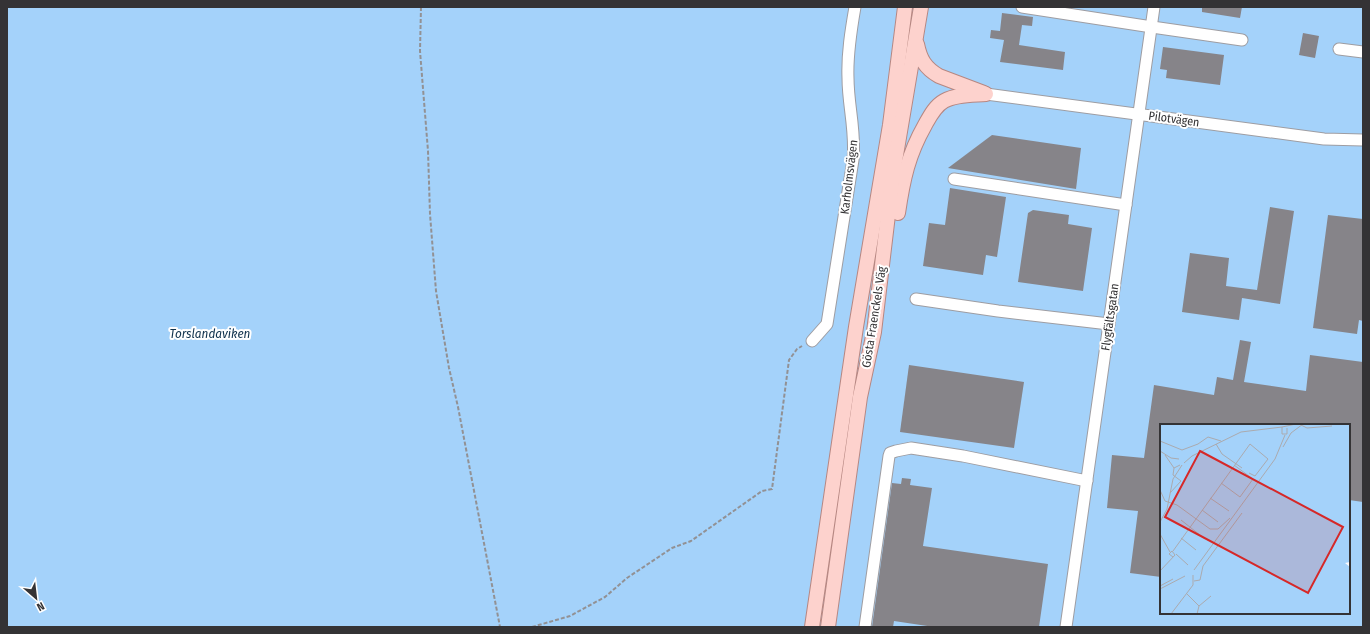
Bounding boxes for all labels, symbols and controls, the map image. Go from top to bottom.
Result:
street label: Pilotvägen [1148,109,1200,129]
street label: Karholmsvägen [837,139,861,215]
street label: Gösta Fraenckels Väg [859,265,889,369]
street label: Flygfältsgatan [1098,282,1122,352]
water label: Torslandaviken [170,326,251,341]
inset map [1160,424,1350,614]
north arrow [16,578,56,618]
text: N [34,599,46,614]

